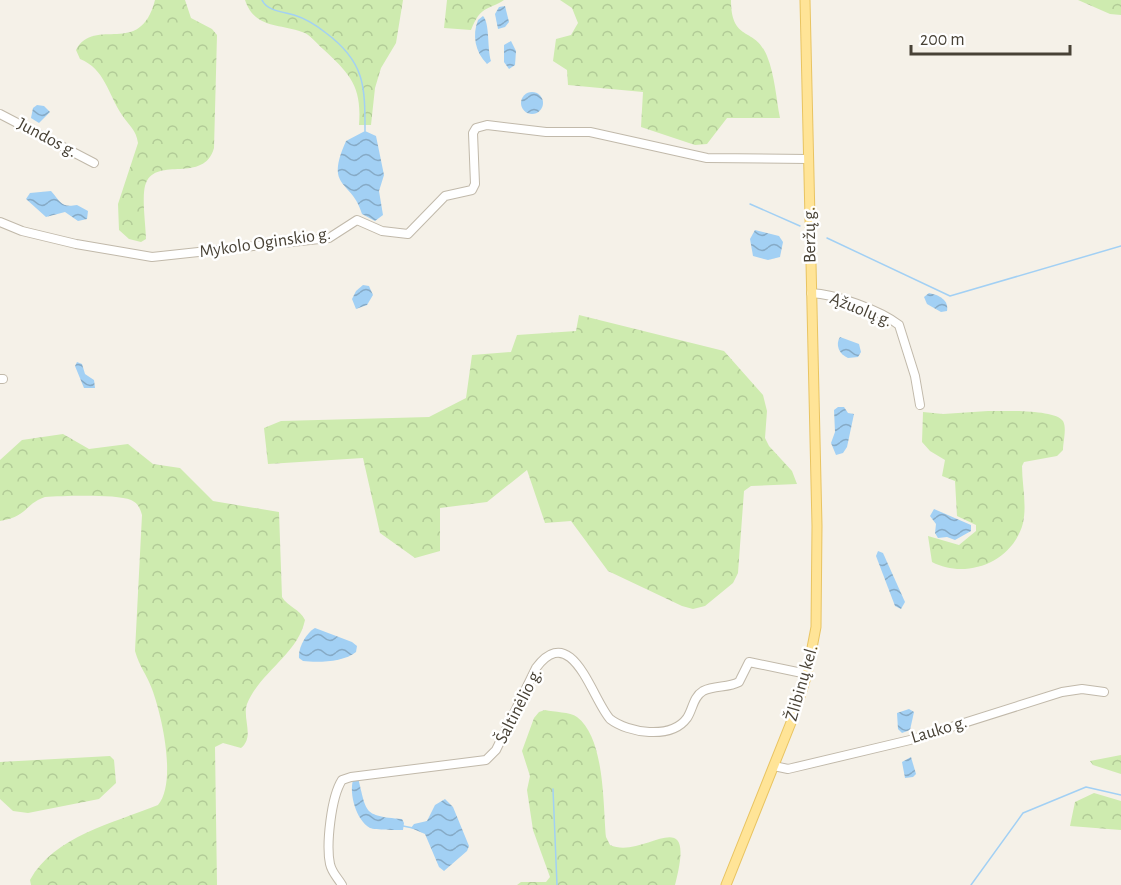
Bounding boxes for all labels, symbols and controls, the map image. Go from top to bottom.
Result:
scale bar [911,18,1070,56]
text: 200 m [920,31,965,49]
street label: Jundos g. [14,115,80,161]
street label: Beržų g. [801,207,819,263]
street label: Mykolo Oginskio g. [198,225,332,261]
street label: Ąžuolų g. [827,289,895,331]
street label: Žlibinų kel. [780,642,821,723]
street label: Šaltinėlio g. [490,664,546,747]
street label: Lauko g. [909,713,969,747]

